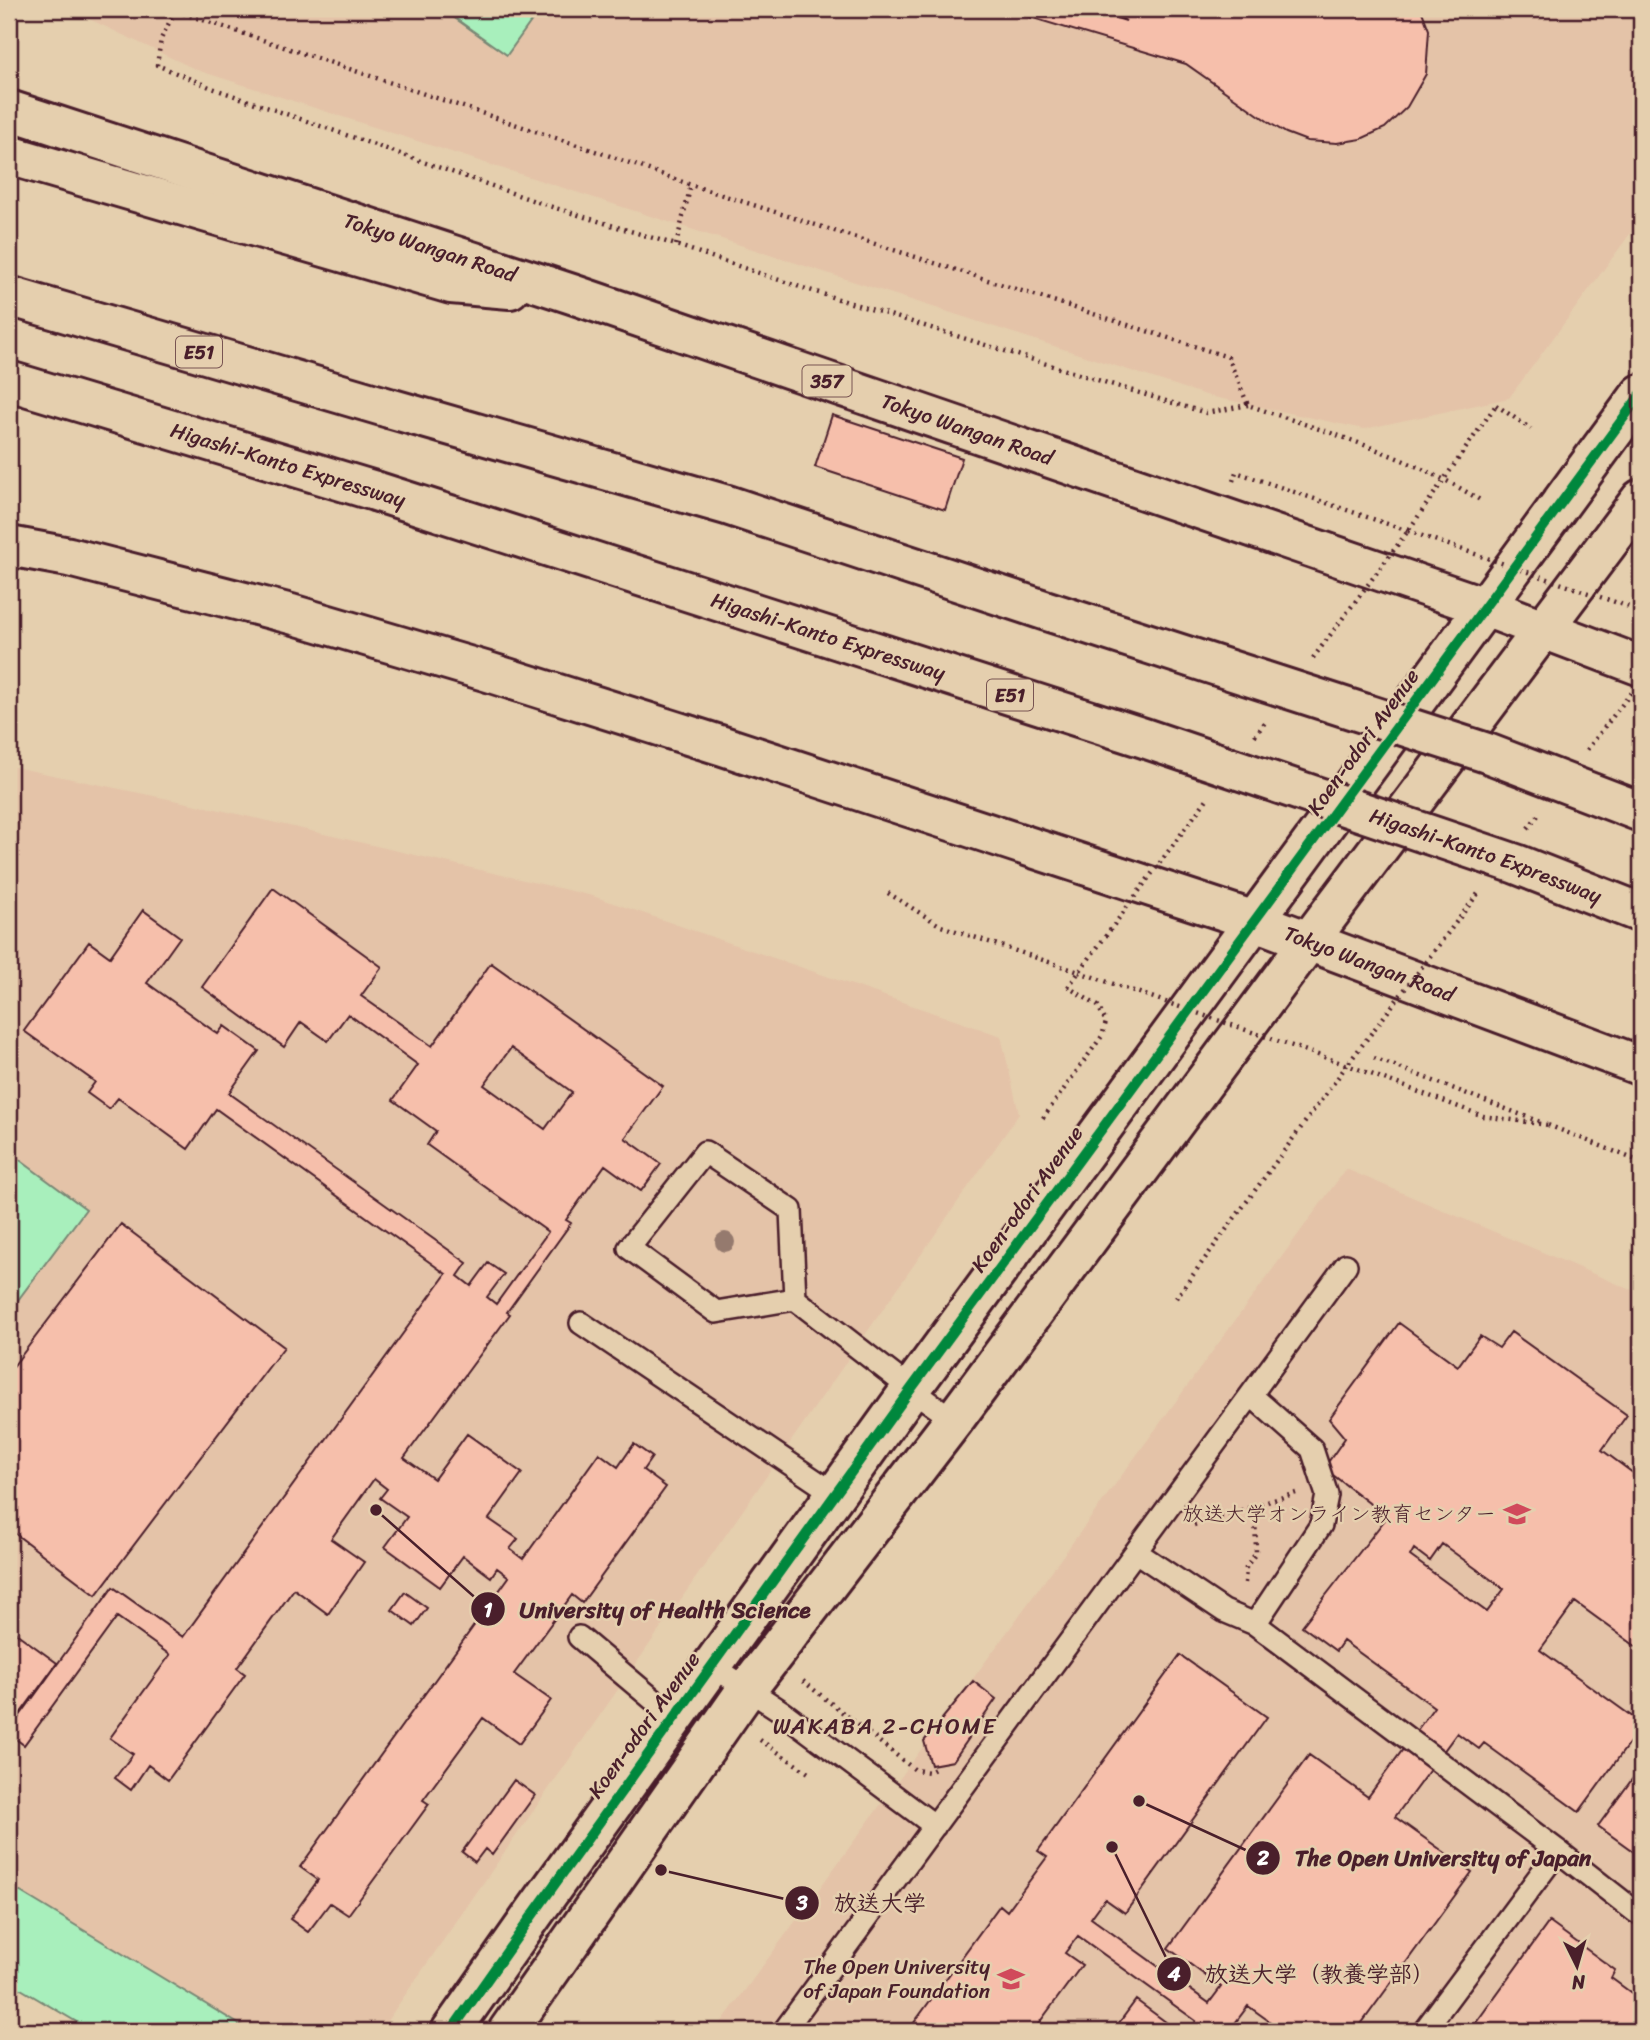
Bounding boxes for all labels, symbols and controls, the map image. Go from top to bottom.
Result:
street label: Tokyo Wangan Road [339,202,523,294]
road number: E51 [176,336,222,368]
road number: 357 [802,366,852,396]
street label: Tokyo Wangan Road [876,382,1060,477]
street label: Higashi-Kanto Expressway [166,411,411,519]
street label: Higashi-Kanto Expressway [706,581,951,692]
street label: Koen-odori Avenue [1296,660,1430,824]
road number: E51 [987,680,1033,710]
street label: Higashi-Kanto Expressway [1364,797,1608,915]
street label: Tokyo Wangan Road [1278,914,1462,1014]
street label: Koen-odori Avenue [960,1117,1094,1281]
place label: 放送大学オンライン教育センター [1183,1495,1496,1533]
school or university icon: 放送大学オンライン教育センター [1502,1499,1532,1529]
callout: University of Health Science [470,1587,825,1631]
text: University of Health Science [519,1590,811,1631]
text: 1 [483,1591,493,1629]
street label: Koen-odori Avenue [577,1643,711,1807]
district label: WAKABA 2-CHOME [773,1706,997,1747]
callout: The Open University of Japan [1246,1836,1605,1880]
text: The Open University of Japan [1295,1838,1592,1879]
text: 2 [1256,1839,1269,1877]
callout: 放送大学 [785,1881,940,1925]
text: 放送大学 [834,1883,926,1924]
text: 3 [795,1884,808,1922]
north arrow [1542,1932,1612,2002]
place label: The Open University of Japan Foundation [803,1948,990,2010]
callout: 放送大学（教養学部） [1156,1952,1449,1996]
text: 放送大学（教養学部） [1205,1954,1435,1995]
text: 4 [1166,1955,1181,1993]
school or university icon: The Open University of Japan Foundation [996,1964,1026,1994]
text: N [1570,1965,1587,2000]

